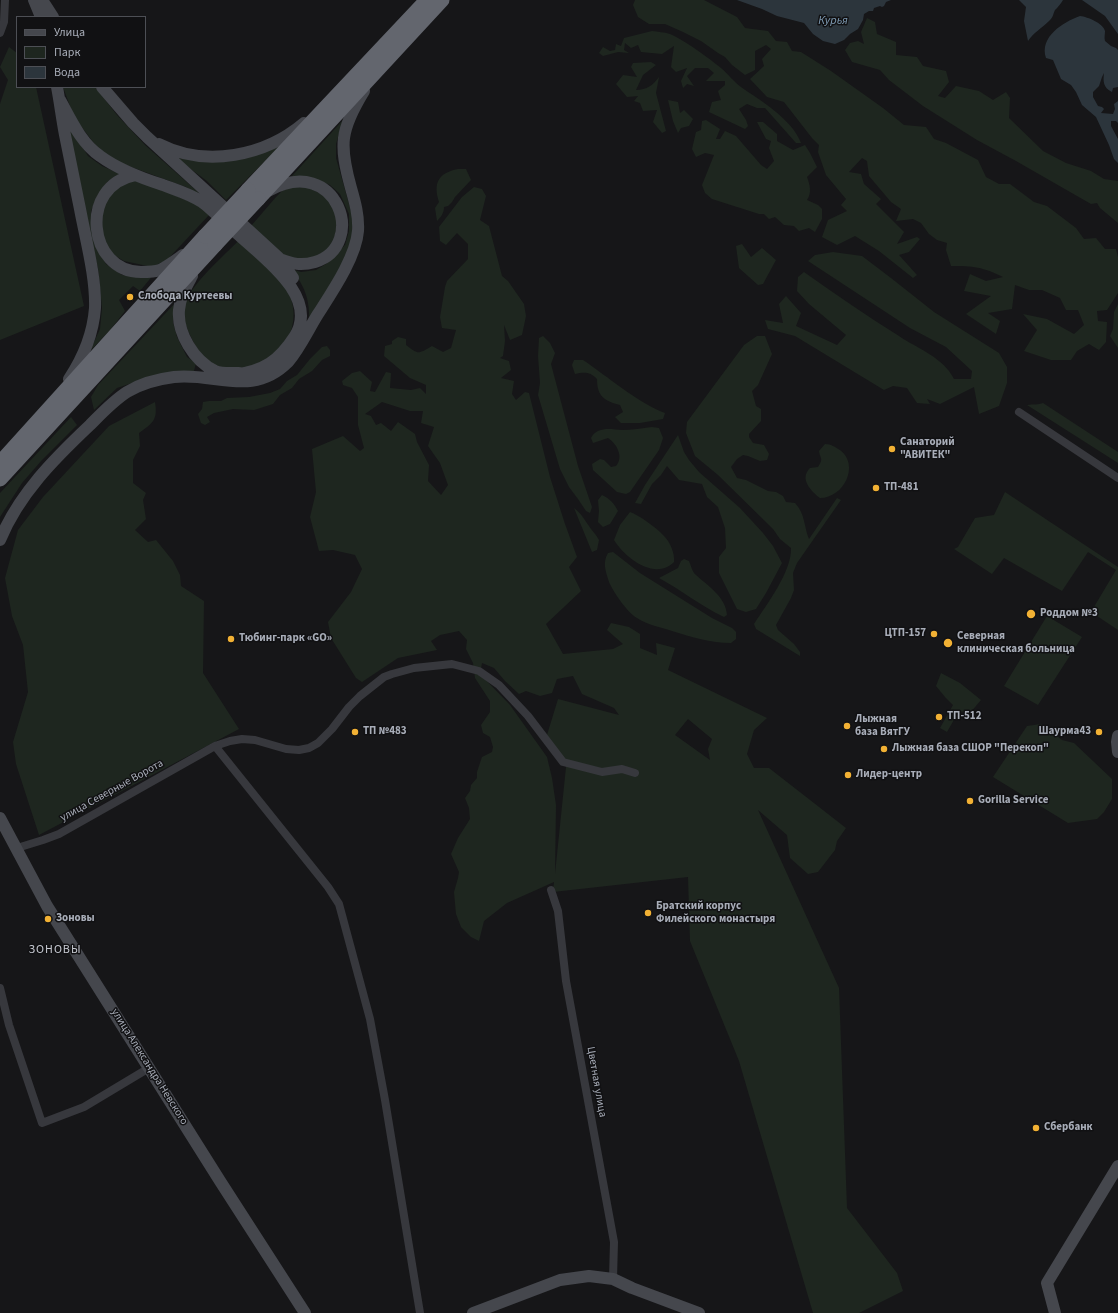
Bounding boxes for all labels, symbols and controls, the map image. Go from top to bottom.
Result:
water label: Курья [818,14,848,28]
legend [16,16,146,88]
text: Улица [54,24,85,41]
text: Парк [54,44,80,61]
text: Вода [54,64,80,81]
place label: Слобода Куртеевы [138,290,232,304]
marker: Слобода Куртеевы [125,292,135,302]
place label: Санаторий "АВИТЕК" [900,436,955,462]
marker: Санаторий "АВИТЕК" [887,444,897,454]
place label: ТП-481 [884,481,918,495]
marker: ТП-481 [871,483,881,493]
place label: Роддом №3 [1040,607,1098,621]
marker: Роддом №3 [1025,608,1037,620]
place label: ЦТП-157 [884,627,926,641]
marker: ЦТП-157 [929,629,939,639]
place label: Северная клиническая больница [957,630,1075,656]
place label: Тюбинг-парк «GO» [239,632,332,646]
marker: Тюбинг-парк «GO» [226,634,236,644]
marker: Северная клиническая больница [942,637,954,649]
place label: ТП-512 [947,710,981,724]
marker: ТП-512 [934,712,944,722]
place label: Лыжная база ВятГУ [855,713,910,739]
marker: Лыжная база ВятГУ [842,721,852,731]
place label: ТП №483 [363,725,407,739]
place label: Шаурма43 [1038,725,1091,739]
marker: ТП №483 [350,727,360,737]
marker: Шаурма43 [1094,727,1104,737]
place label: Лыжная база СШОР "Перекоп" [892,742,1049,756]
marker: Лыжная база СШОР "Перекоп" [879,744,889,754]
street label: улица Северные Ворота [58,757,166,825]
place label: Лидер-центр [856,768,922,782]
marker: Лидер-центр [843,770,853,780]
place label: Gorilla Service [978,794,1048,808]
marker: Gorilla Service [965,796,975,806]
place label: Братский корпус Филейского монастыря [656,900,775,926]
marker: Братский корпус Филейского монастыря [643,908,653,918]
place label: Зоновы [56,912,95,926]
marker: Зоновы [43,914,53,924]
district label: ЗОНОВЫ [29,943,81,957]
street label: улица Александра Невского [108,1006,190,1128]
street label: Цветная улица [583,1046,609,1118]
place label: Сбербанк [1044,1121,1093,1135]
marker: Сбербанк [1031,1123,1041,1133]

